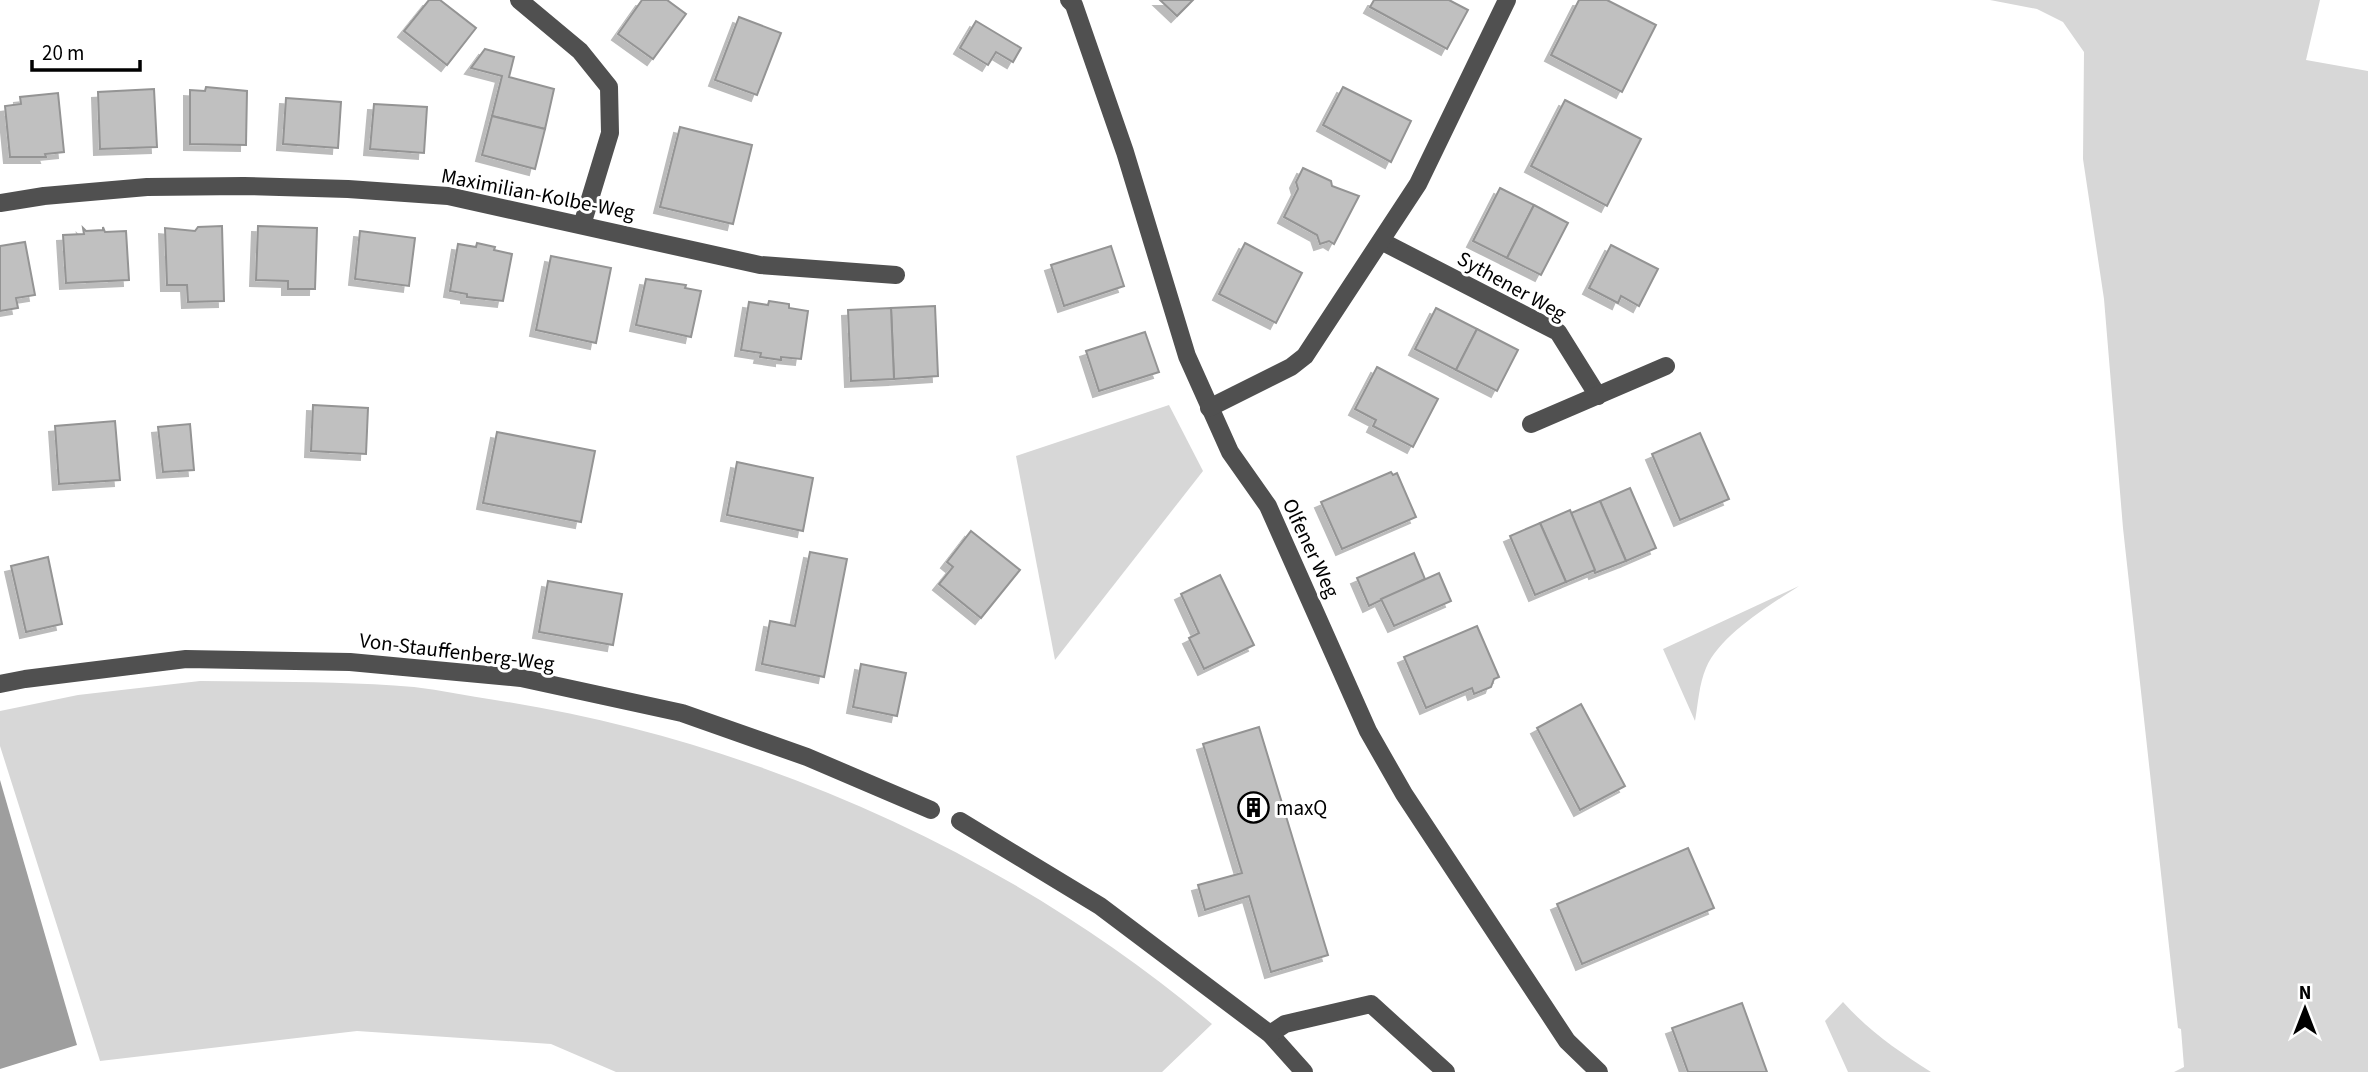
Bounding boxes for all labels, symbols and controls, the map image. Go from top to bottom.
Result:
scale bar [32,28,140,72]
text: 20 m [42,38,84,68]
street label: Maximilian-Kolbe-Weg [439,161,638,228]
street label: Sythener Weg [1452,244,1572,329]
street label: Olfener Weg [1275,493,1347,603]
street label: Von-Stauffenberg-Weg [358,625,557,679]
building icon: maxQ [1236,791,1270,825]
place label: maxQ [1276,793,1327,823]
north arrow [2270,974,2340,1044]
text: N [2299,980,2311,1007]

